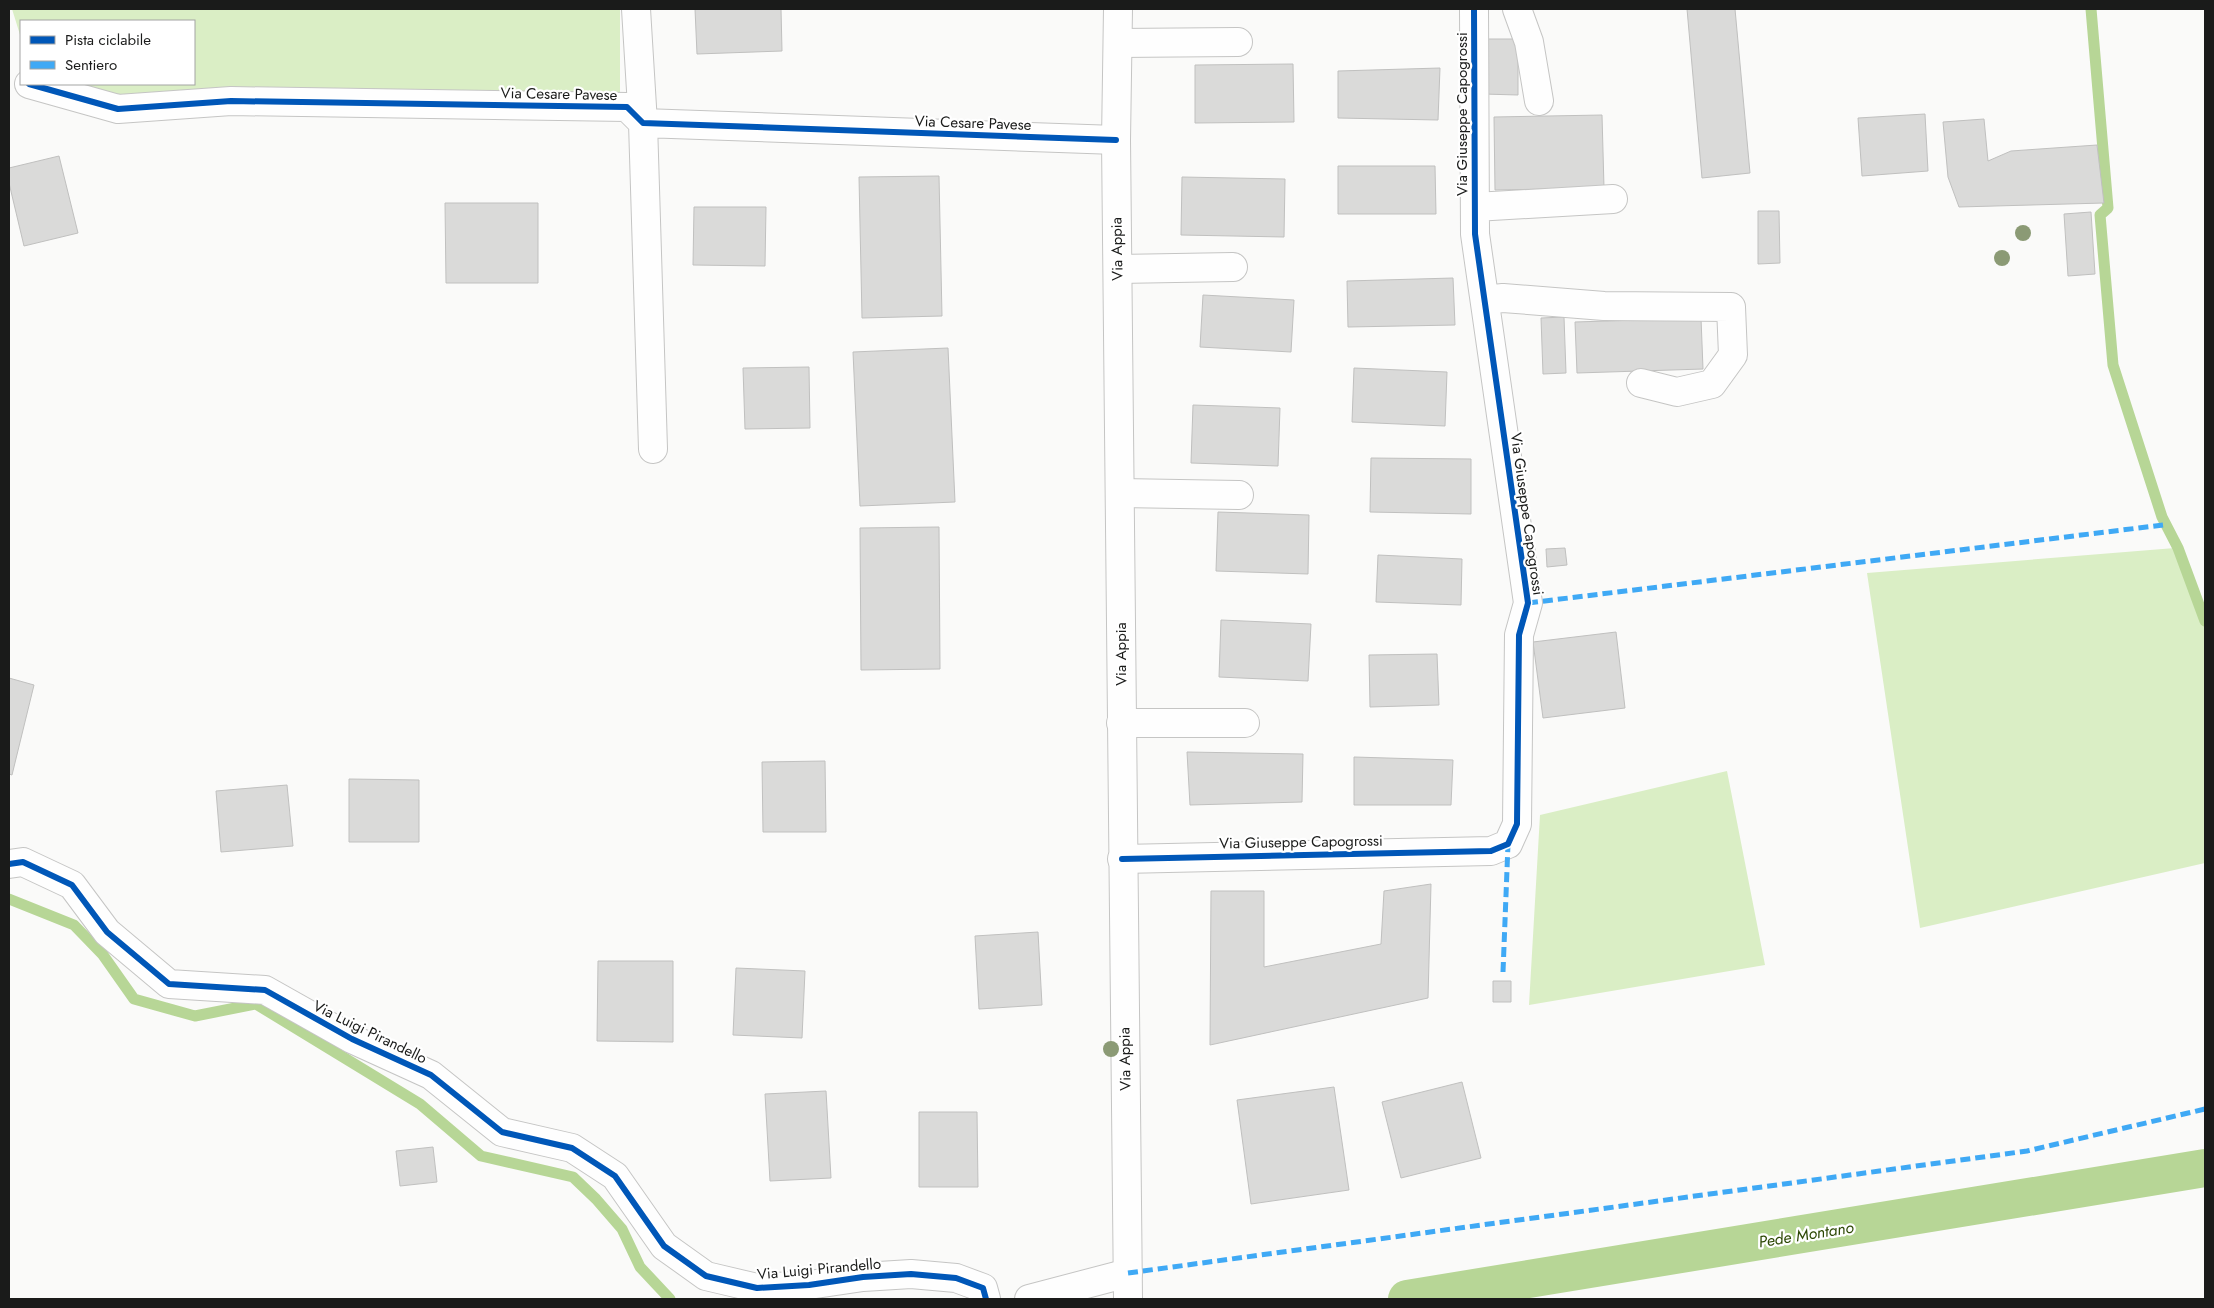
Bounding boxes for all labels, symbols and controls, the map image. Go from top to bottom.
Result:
legend [20,20,195,85]
text: Pista ciclabile [65,29,151,51]
street label: Via Giuseppe Capogrossi [1451,32,1473,196]
text: Sentiero [65,54,117,76]
street label: Via Cesare Pavese [500,82,618,106]
street label: Via Cesare Pavese [914,110,1032,136]
street label: Via Appia [1105,217,1129,281]
street label: Via Giuseppe Capogrossi [1505,431,1549,597]
street label: Via Appia [1110,622,1132,686]
street label: Via Giuseppe Capogrossi [1219,830,1383,854]
street label: Via Luigi Pirandello [309,995,431,1069]
street label: Via Appia [1113,1027,1137,1091]
water label: Pede Montano [1757,1216,1856,1253]
street label: Via Luigi Pirandello [756,1253,882,1285]

